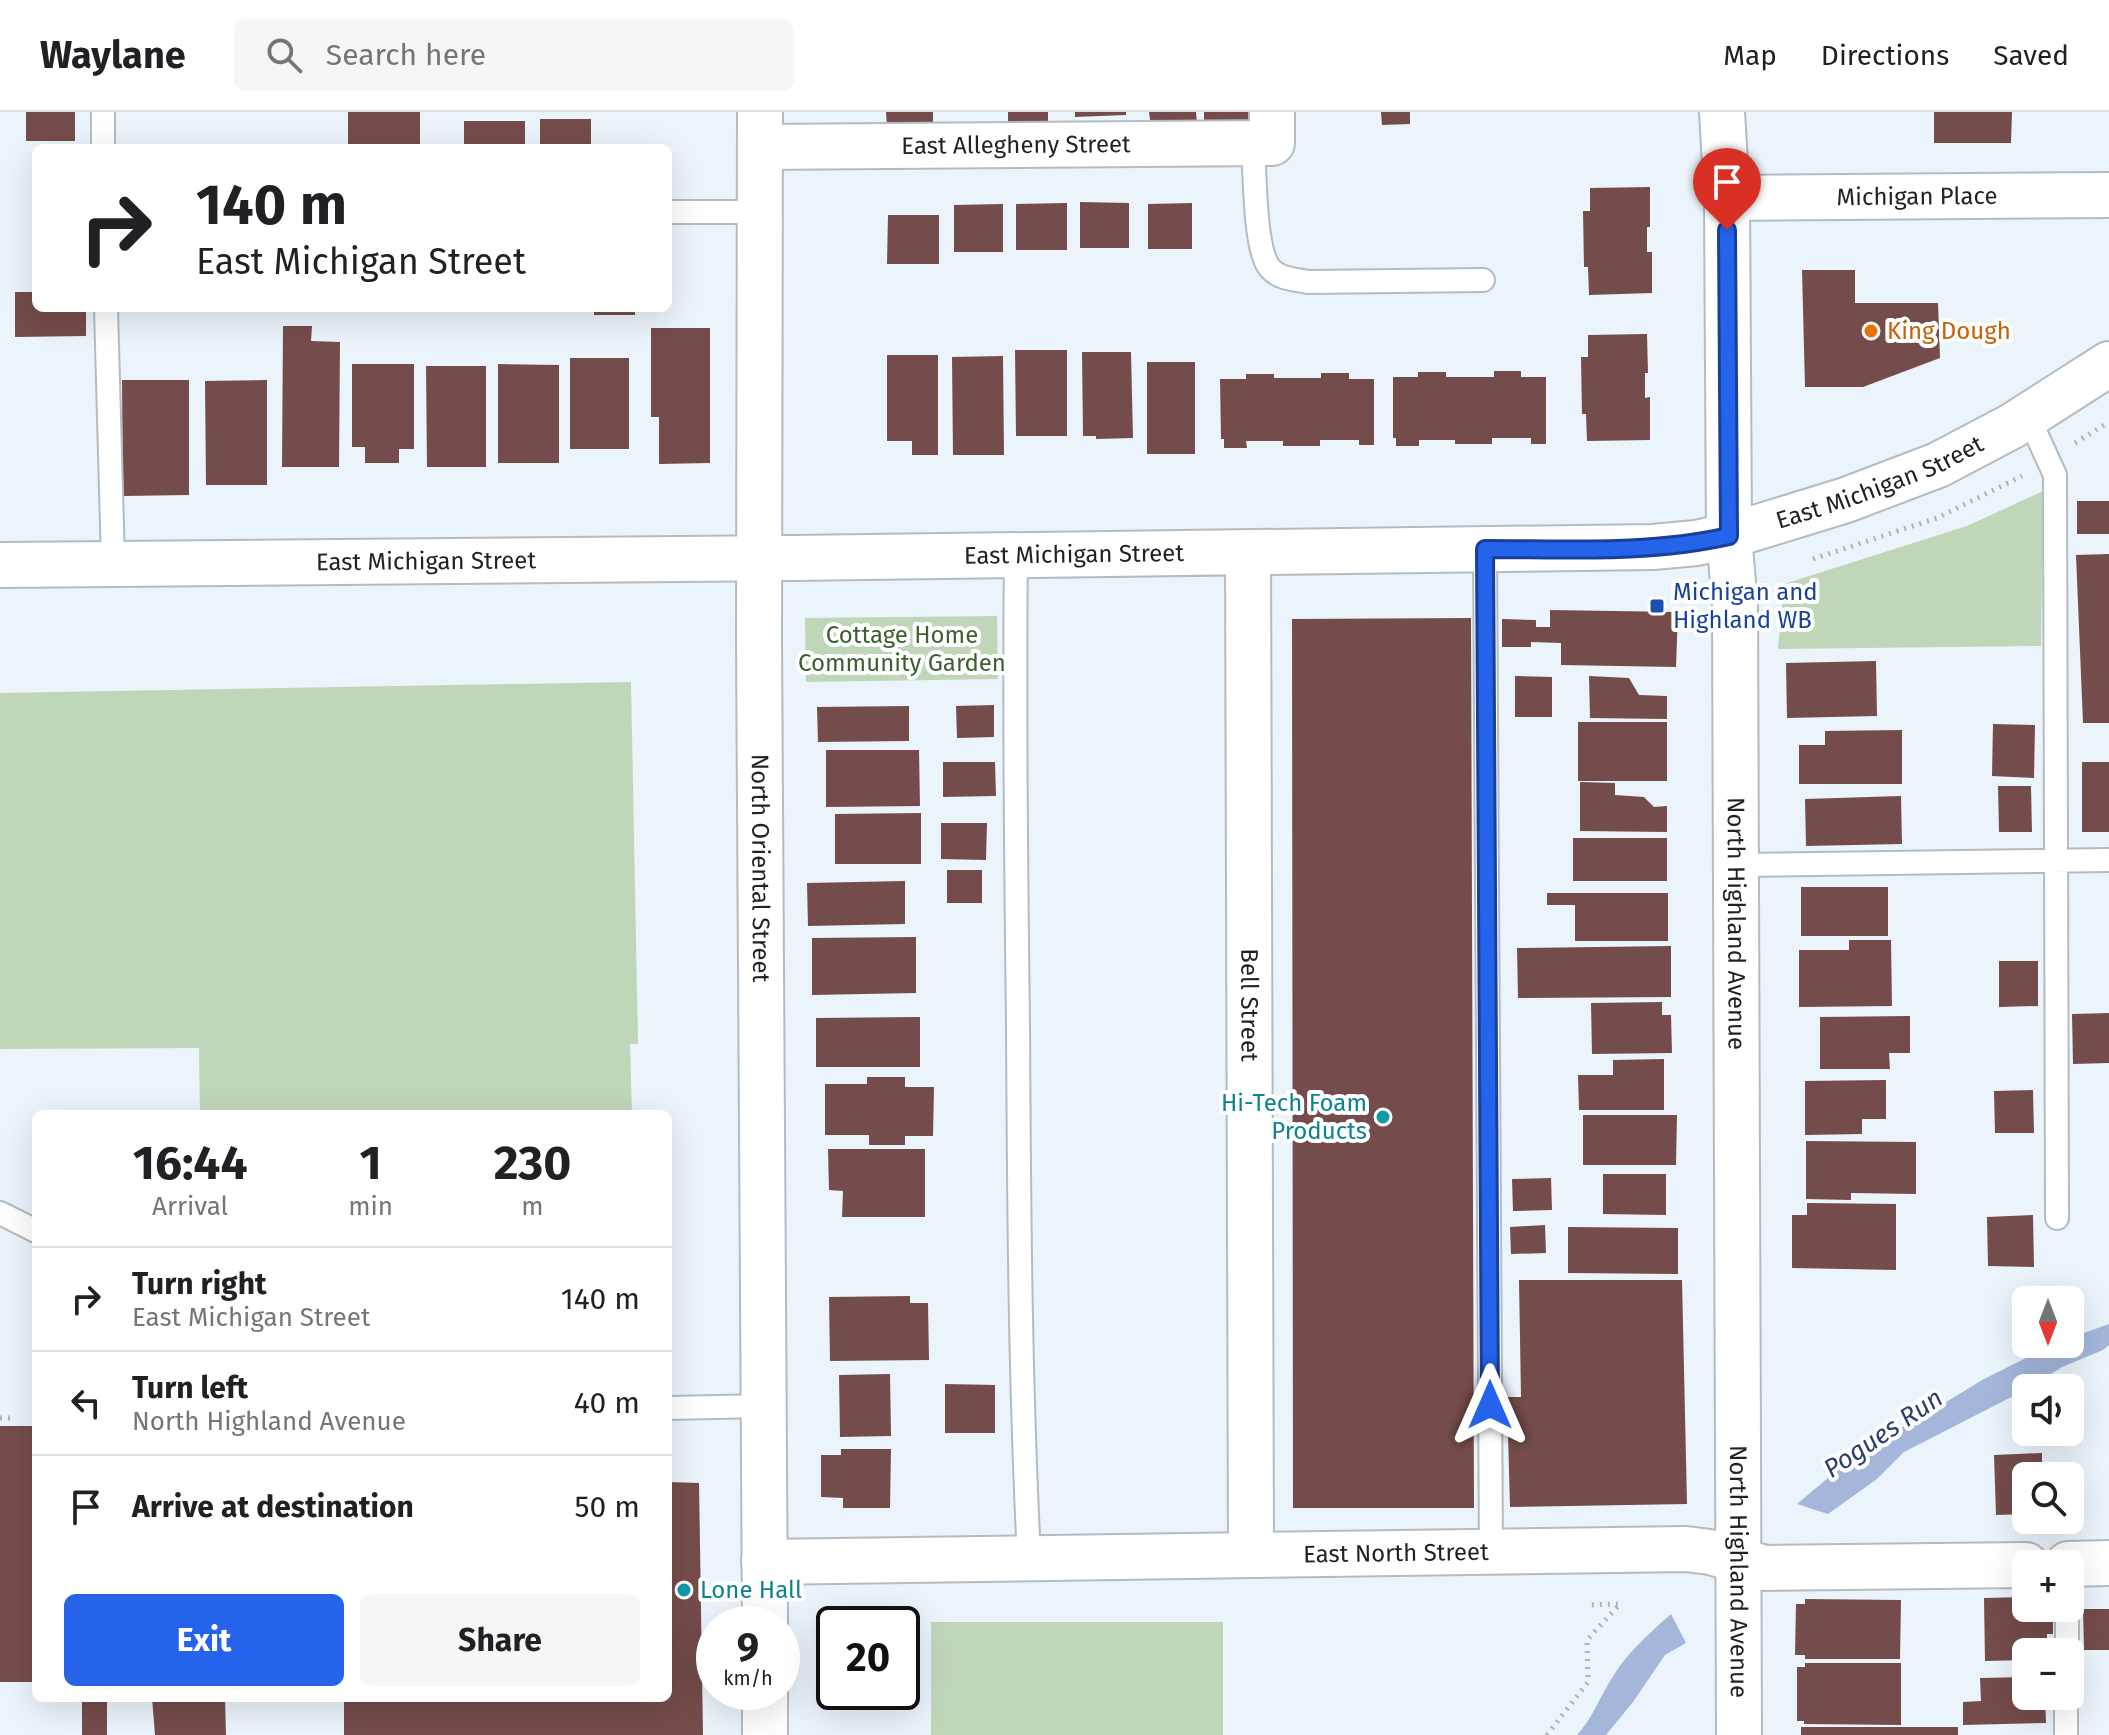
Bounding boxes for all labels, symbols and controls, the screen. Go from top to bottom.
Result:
search box [234,19,794,91]
text: Waylane [40,32,186,78]
icon: search [262,33,306,77]
text: Search here [326,37,486,73]
text: Map [1723,39,1777,72]
text: Directions [1821,39,1949,72]
text: Saved [1993,39,2069,72]
street label: East Allegheny Street [901,130,1131,160]
pin [1693,148,1761,230]
icon: arrive [1705,160,1749,204]
text: 140 m [196,172,347,239]
icon: right [64,176,168,280]
street label: Michigan Place [1836,182,1998,211]
text: East Michigan Street [196,240,526,284]
place label: King Dough [1887,317,2011,345]
marker: King Dough [1862,322,1880,340]
street label: East Michigan Street [1773,430,1988,535]
street label: East Michigan Street [964,539,1185,570]
street label: East Michigan Street [316,546,537,576]
place label: Michigan and Highland WB [1673,578,1818,634]
marker: Michigan and Highland WB [1648,597,1666,615]
park label: Cottage Home Community Garden [798,621,1006,677]
street label: North Oriental Street [746,754,775,983]
street label: North Highland Avenue [1722,797,1751,1050]
street label: Bell Street [1235,948,1264,1062]
place label: Hi-Tech Foam Products [1221,1089,1367,1145]
marker: Hi-Tech Foam Products [1374,1108,1392,1126]
text: 16:44 [133,1134,248,1192]
text: 1 [359,1134,382,1192]
text: 230 [494,1134,571,1192]
text: Arrival [152,1191,228,1222]
text: min [348,1191,393,1222]
text: m [521,1191,544,1222]
text: Turn right [132,1266,267,1302]
icon: right [64,1277,108,1321]
text: 140 m [561,1281,640,1317]
north arrow [2012,1286,2084,1358]
map controls [2012,1286,2084,1710]
text: East Michigan Street [132,1302,370,1333]
position arrow [1448,1363,1532,1447]
text: Turn left [132,1370,248,1406]
button: sound [2012,1374,2084,1446]
icon: left [64,1381,108,1425]
water label: Pogues Run [1818,1382,1949,1485]
text: 40 m [574,1385,640,1421]
text: North Highland Avenue [132,1406,406,1437]
street label: North Highland Avenue [1724,1445,1753,1698]
button: search [2012,1462,2084,1534]
icon: arrive [64,1485,108,1529]
text: Arrive at destination [132,1489,414,1525]
text: 50 m [575,1489,640,1525]
street label: East North Street [1303,1538,1489,1568]
button: + [2012,1550,2084,1622]
place label: Lone Hall [700,1576,802,1604]
marker: Lone Hall [675,1581,693,1599]
button: Exit [64,1594,344,1686]
button: Share [360,1594,640,1686]
speed limit sign: 20 [816,1606,920,1710]
text: 9 [737,1624,759,1672]
button: − [2012,1638,2084,1710]
text: km/h [723,1666,773,1690]

